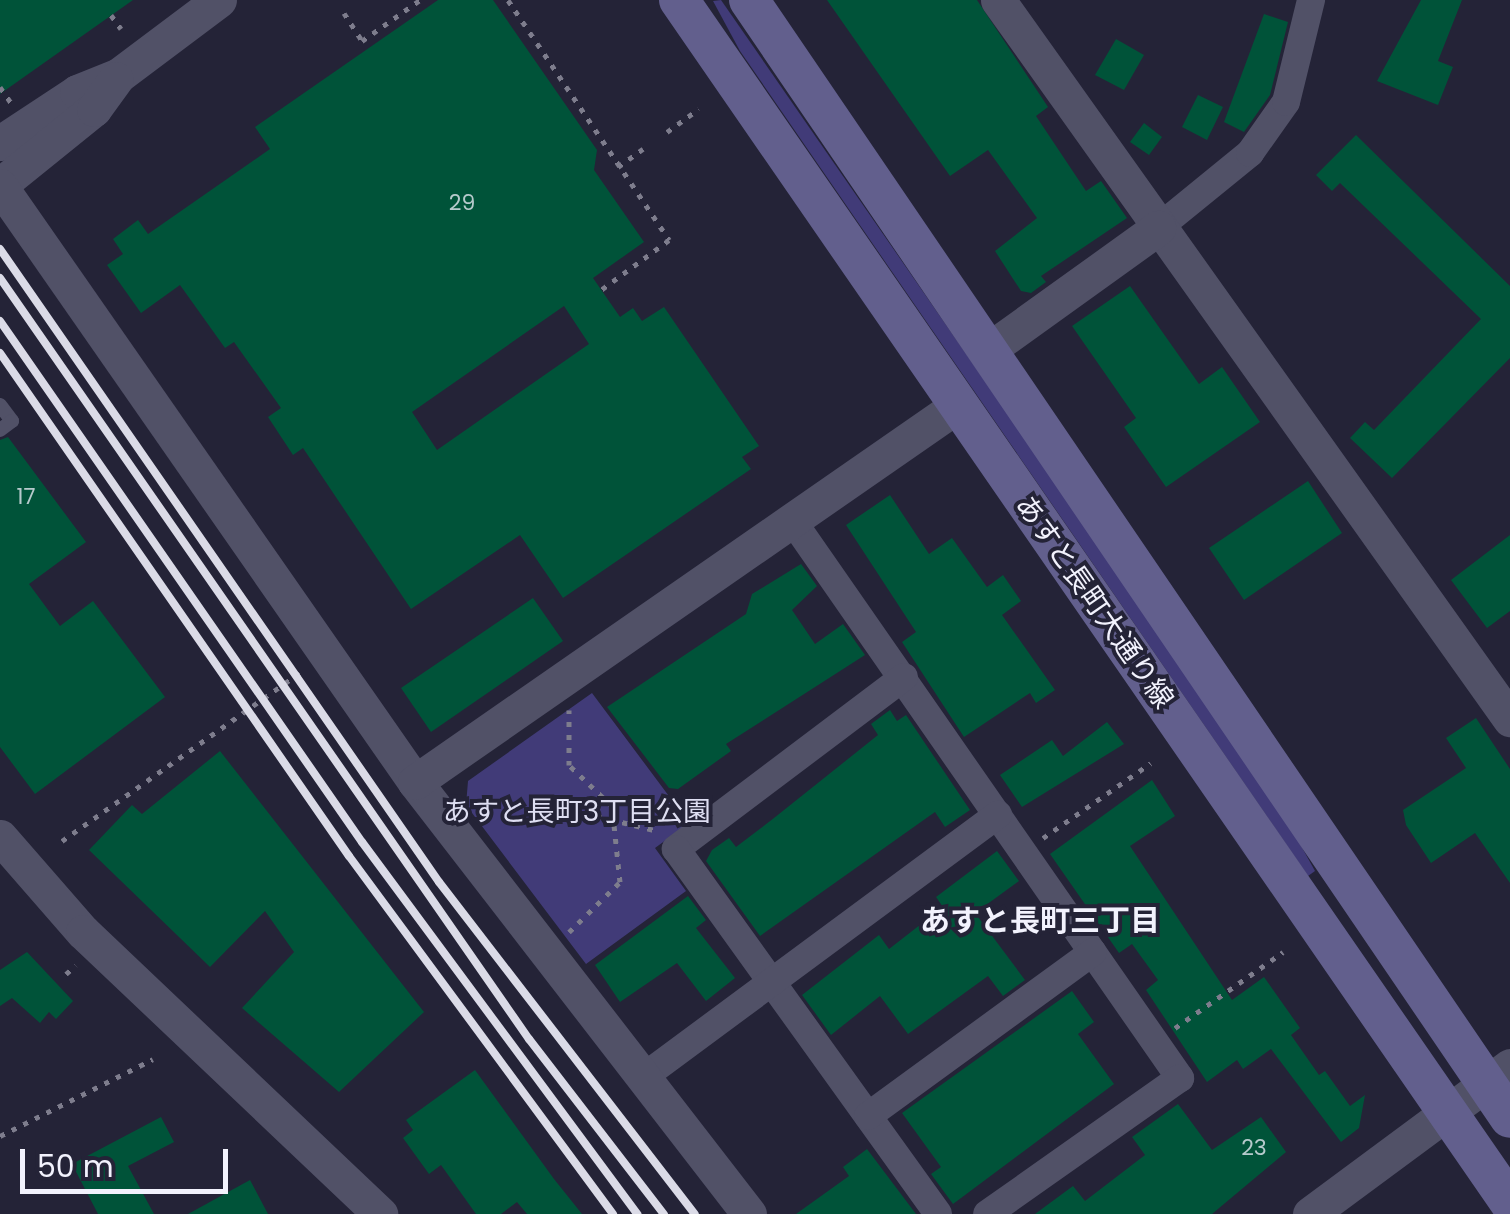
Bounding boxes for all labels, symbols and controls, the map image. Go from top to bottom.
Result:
house number: 29 [449,190,475,216]
house number: 17 [16,484,36,510]
street label: あすと長町大通り線 [1008,489,1180,715]
park label: あすと長町3丁目公園 [443,795,711,829]
district label: あすと長町三丁目 [920,903,1160,939]
scale bar [25,1129,232,1191]
house number: 23 [1241,1135,1267,1161]
text: 50 m [37,1145,114,1188]

